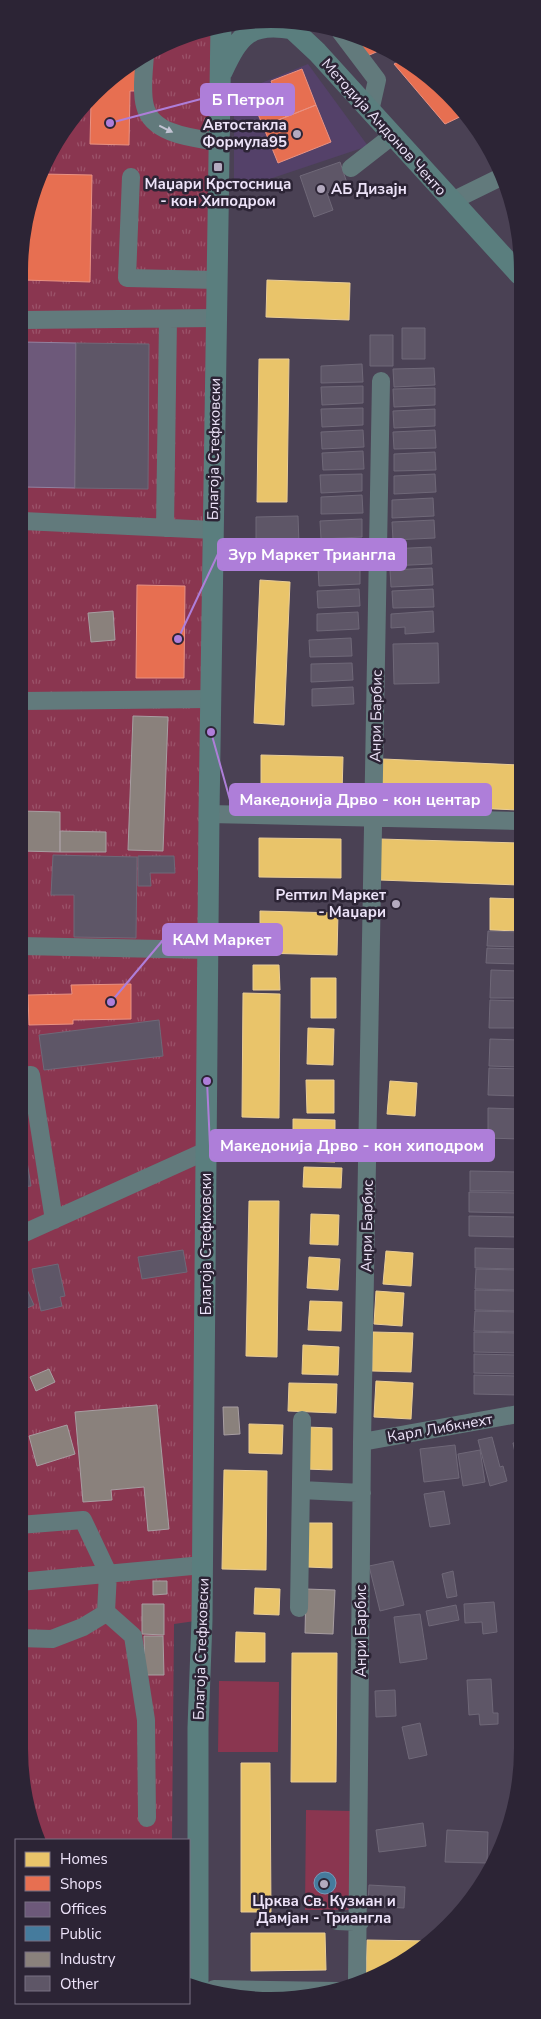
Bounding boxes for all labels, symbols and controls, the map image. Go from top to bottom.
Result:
street label: Методија Андонов Ченто [317,54,451,200]
callout: Б Петрол [201,84,294,115]
text: Б Петрол [212,89,284,111]
place label: Автостакла Формула95 [202,115,287,152]
one-way arrow [159,125,174,133]
marker: Автостакла Формула95 [291,128,303,140]
marker: Маџари Крстосница - кон Хиподром [212,161,224,173]
place label: Маџари Крстосница - кон Хиподром [145,174,291,211]
place label: АБ Дизајн [331,179,407,199]
marker: АБ Дизајн [315,183,327,195]
street label: Благоја Стефковски [203,378,225,520]
callout: Зур Маркет Триангла [218,539,406,570]
text: Зур Маркет Триангла [228,544,396,566]
street label: Анри Барбис [365,670,387,762]
callout: Македонија Дрво - кон центар [230,784,491,815]
text: Македонија Дрво - кон центар [239,789,481,811]
place label: Рептил Маркет - Маџари [275,885,386,922]
marker: Рептил Маркет - Маџари [390,898,402,910]
callout: КАМ Маркет [163,924,282,955]
text: КАМ Маркет [173,929,272,951]
callout: Македонија Дрво - кон хиподром [210,1130,494,1161]
text: Македонија Дрво - кон хиподром [220,1135,484,1157]
street label: Благоја Стефковски [196,1173,216,1315]
street label: Анри Барбис [356,1180,378,1272]
street label: Карл Либкнехт [386,1409,495,1447]
street label: Благоја Стефковски [189,1578,213,1720]
street label: Анри Барбис [351,1585,371,1677]
legend [15,1839,190,2004]
text: Homes [60,1849,108,1869]
text: Shops [60,1874,102,1894]
marker: Црква Св. Кузман и Дамјан - Триангла [318,1878,330,1890]
place label: Црква Св. Кузман и Дамјан - Триангла [252,1891,396,1928]
text: Offices [60,1899,107,1919]
text: Public [60,1924,101,1944]
text: Industry [60,1949,116,1969]
text: Other [60,1974,99,1994]

